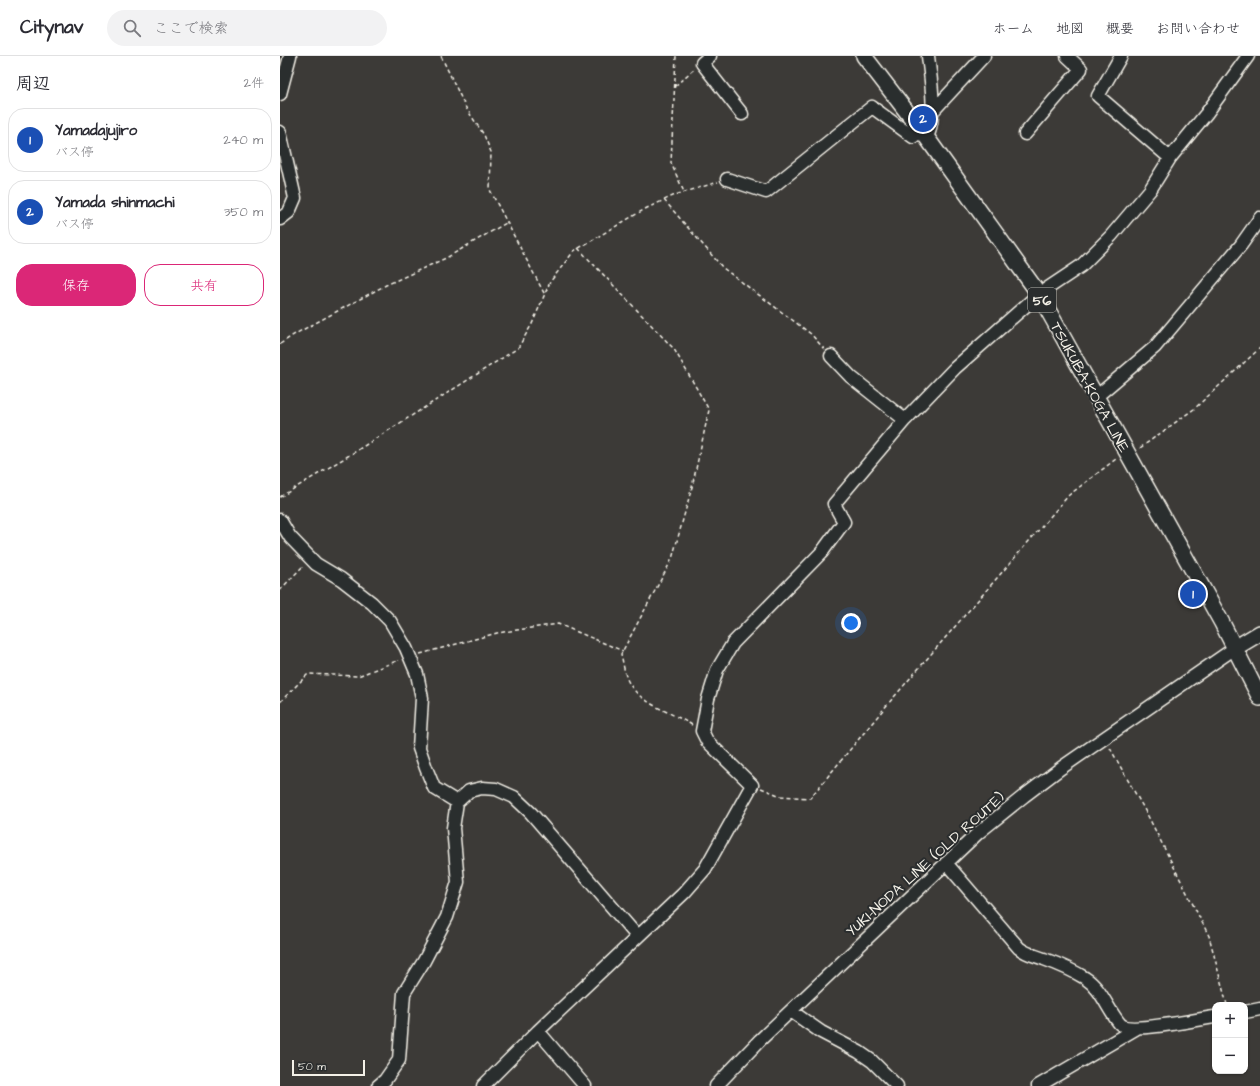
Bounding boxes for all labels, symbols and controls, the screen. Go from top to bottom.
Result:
search box [107,10,387,46]
text: Citynav [20,14,83,41]
icon: search [121,17,143,39]
text: ここで検索 [153,18,228,39]
text: ホーム [993,19,1034,39]
text: 地図 [1056,19,1084,39]
text: 概要 [1106,19,1134,39]
text: お問い合わせ [1156,19,1240,39]
text: 周辺 [16,72,50,96]
text: 2件 [244,74,264,92]
pin: 2 [910,104,936,134]
text: Yamadajujiro [55,120,137,141]
text: 1 [29,131,31,149]
text: 240 m [223,131,263,149]
text: バス停 [55,143,94,161]
text: Yamada shinmachi [55,192,175,213]
text: 2 [26,203,34,221]
text: 350 m [224,203,263,221]
text: バス停 [55,215,94,233]
button: 保存 [16,264,136,306]
button: 共有 [144,264,264,306]
road number: 56 [1028,288,1056,312]
street label: TSUKUBA-KOGA LINE [1045,318,1134,456]
pin: 1 [1180,579,1206,609]
your location [841,613,861,633]
street label: YUKI-NODA LINE (OLD ROUTE) [841,787,1009,942]
map controls [1212,1002,1248,1074]
button: + [1212,1002,1248,1038]
button: − [1212,1038,1248,1074]
scale bar [292,1058,365,1077]
text: 50 m [298,1059,326,1074]

